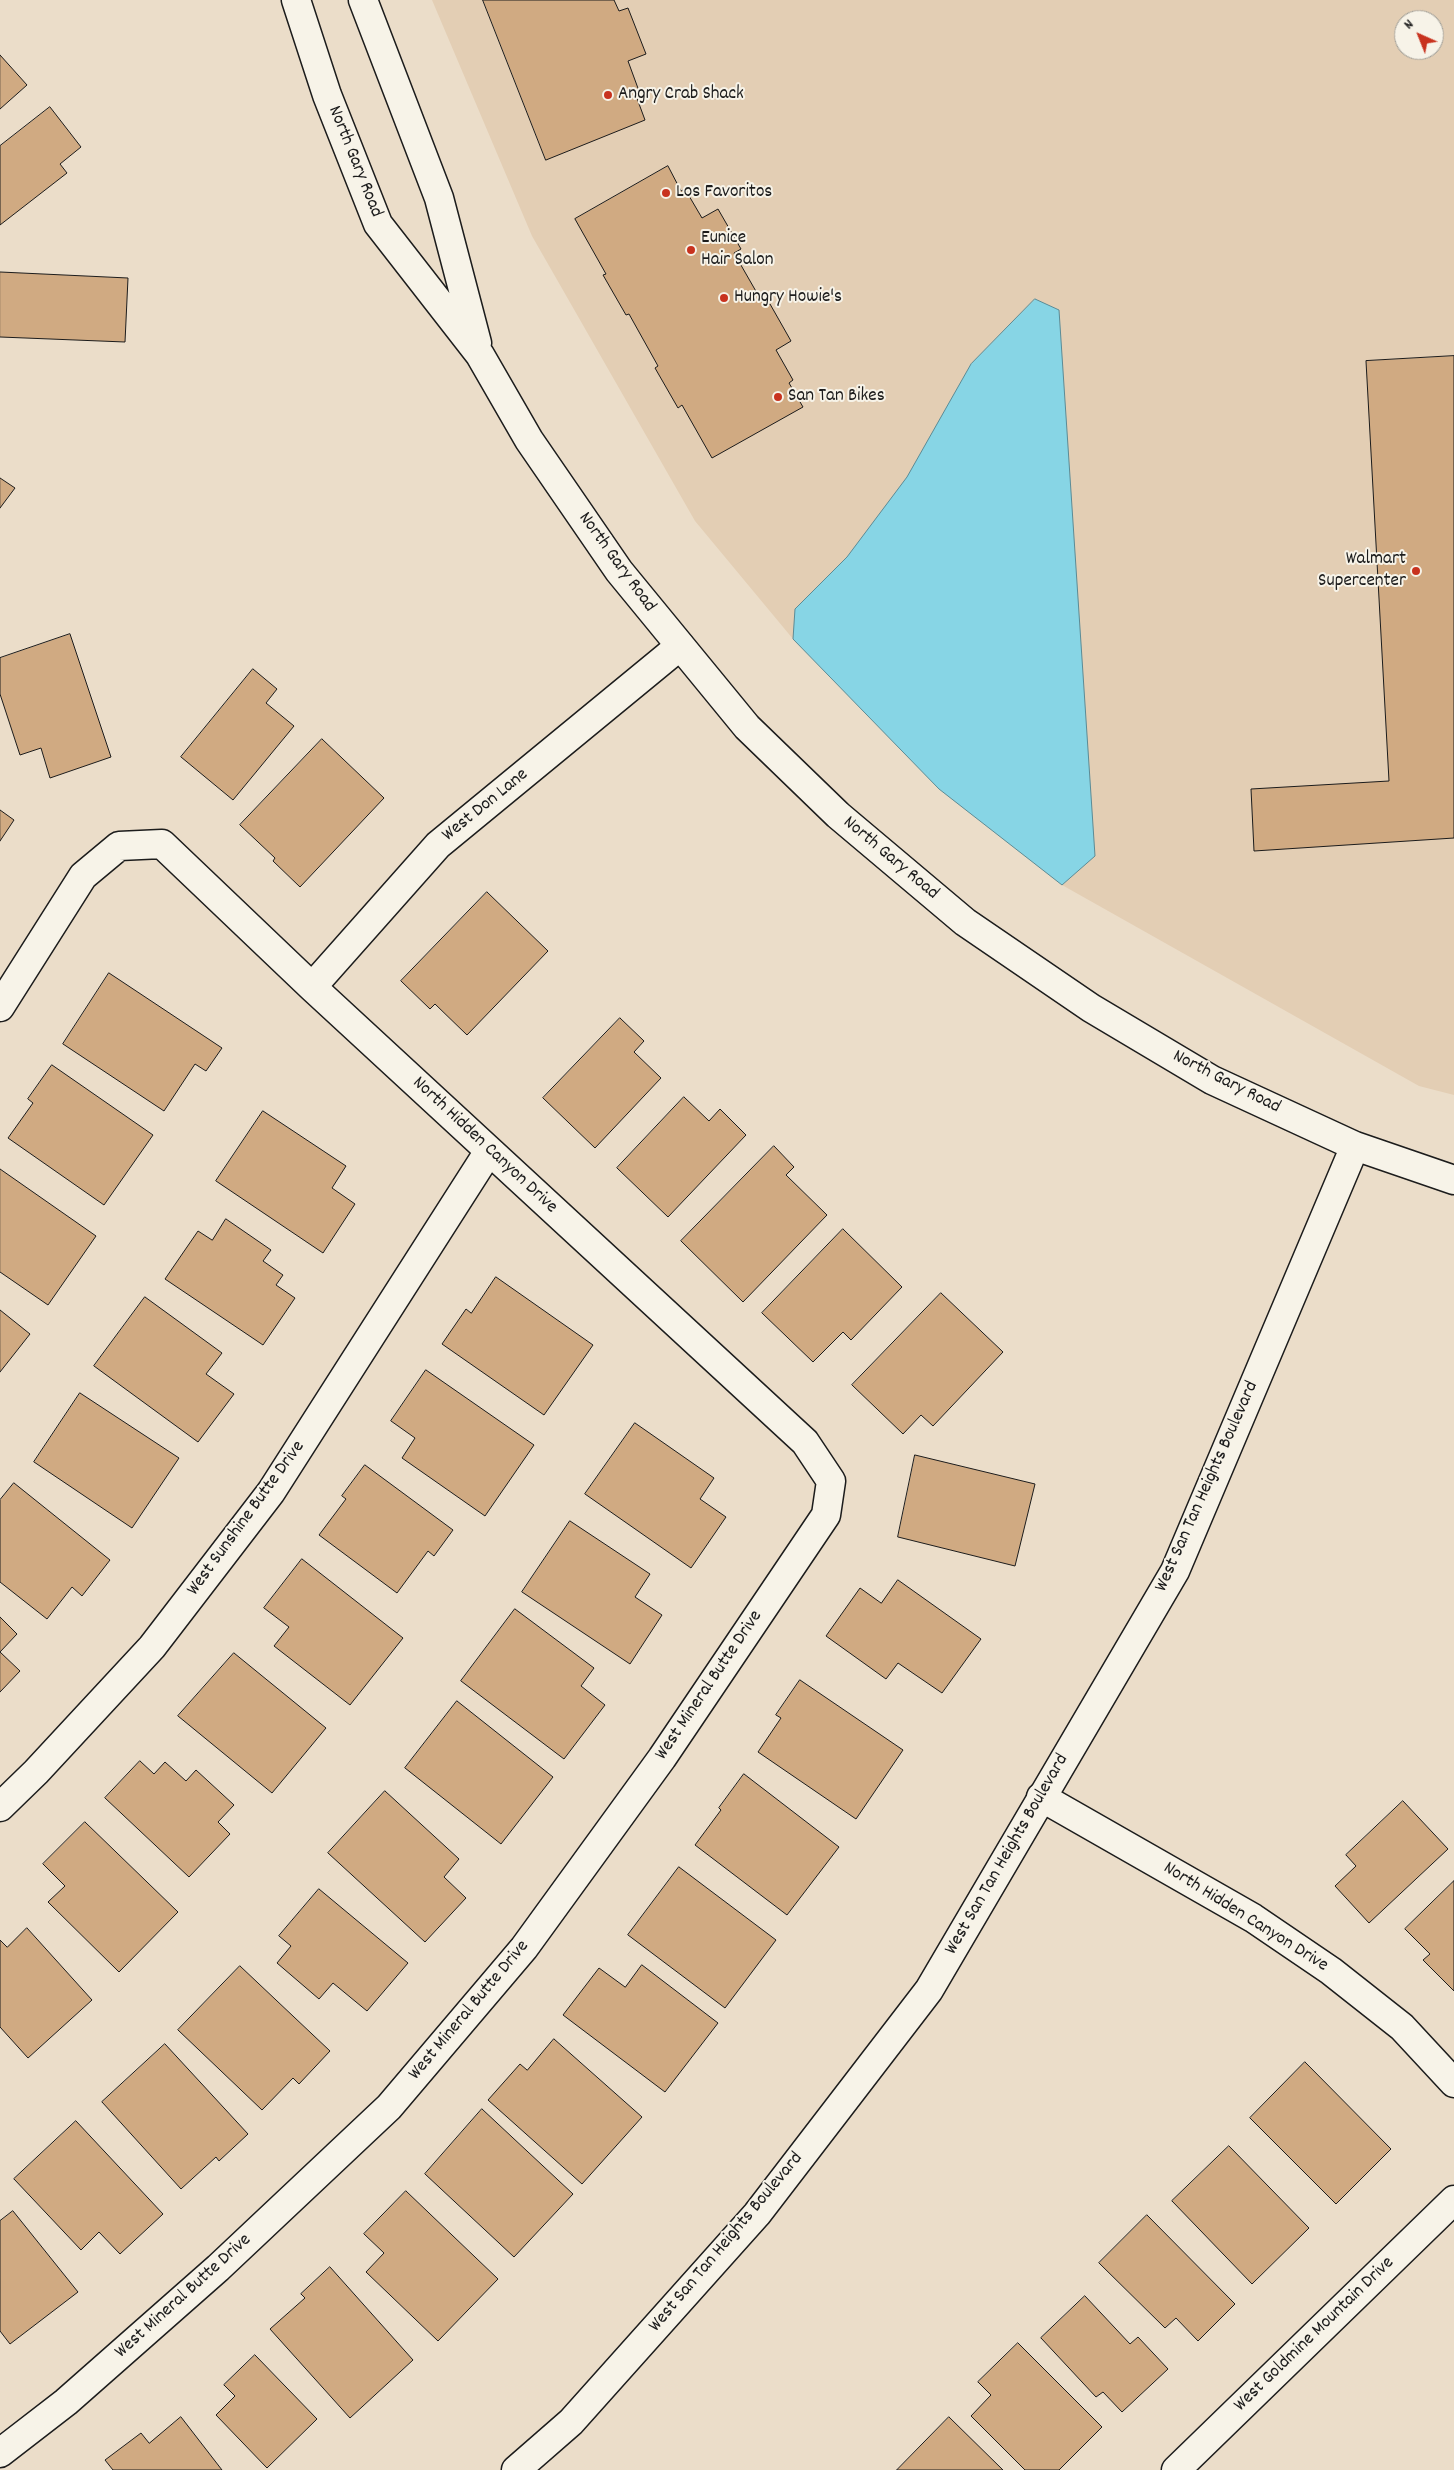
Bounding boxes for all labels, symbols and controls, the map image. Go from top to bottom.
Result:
north arrow [1394,10,1444,60]
text: N [1400,15,1419,35]
place label: Angry Crab Shack [618,84,744,106]
marker: Angry Crab Shack [602,89,614,101]
street label: North Gary Road [321,103,387,221]
place label: Los Favoritos [676,182,772,204]
marker: Los Favoritos [660,187,672,199]
place label: Eunice Hair Salon [701,228,774,272]
marker: Eunice Hair Salon [685,244,697,256]
place label: Hungry Howie's [734,287,842,309]
marker: Hungry Howie's [718,292,730,304]
place label: San Tan Bikes [788,386,885,408]
marker: San Tan Bikes [772,391,784,403]
street label: North Gary Road [572,509,660,617]
place label: Walmart Supercenter [1318,549,1406,593]
marker: Walmart Supercenter [1410,565,1422,577]
street label: West Don Lane [438,764,534,848]
street label: North Gary Road [837,812,943,906]
street label: North Gary Road [1168,1046,1284,1120]
street label: North Hidden Canyon Drive [407,1073,561,1219]
street label: West San Tan Heights Boulevard [1151,1378,1265,1596]
street label: West Sunshine Butte Drive [183,1437,311,1601]
street label: West Mineral Butte Drive [651,1607,769,1765]
street label: West San Tan Heights Boulevard [941,1751,1075,1959]
street label: North Hidden Canyon Drive [1158,1858,1332,1978]
street label: West Mineral Butte Drive [405,1936,535,2086]
street label: West San Tan Heights Boulevard [645,2148,809,2338]
street label: West Mineral Butte Drive [111,2230,257,2364]
street label: West Goldmine Mountain Drive [1230,2253,1400,2417]

